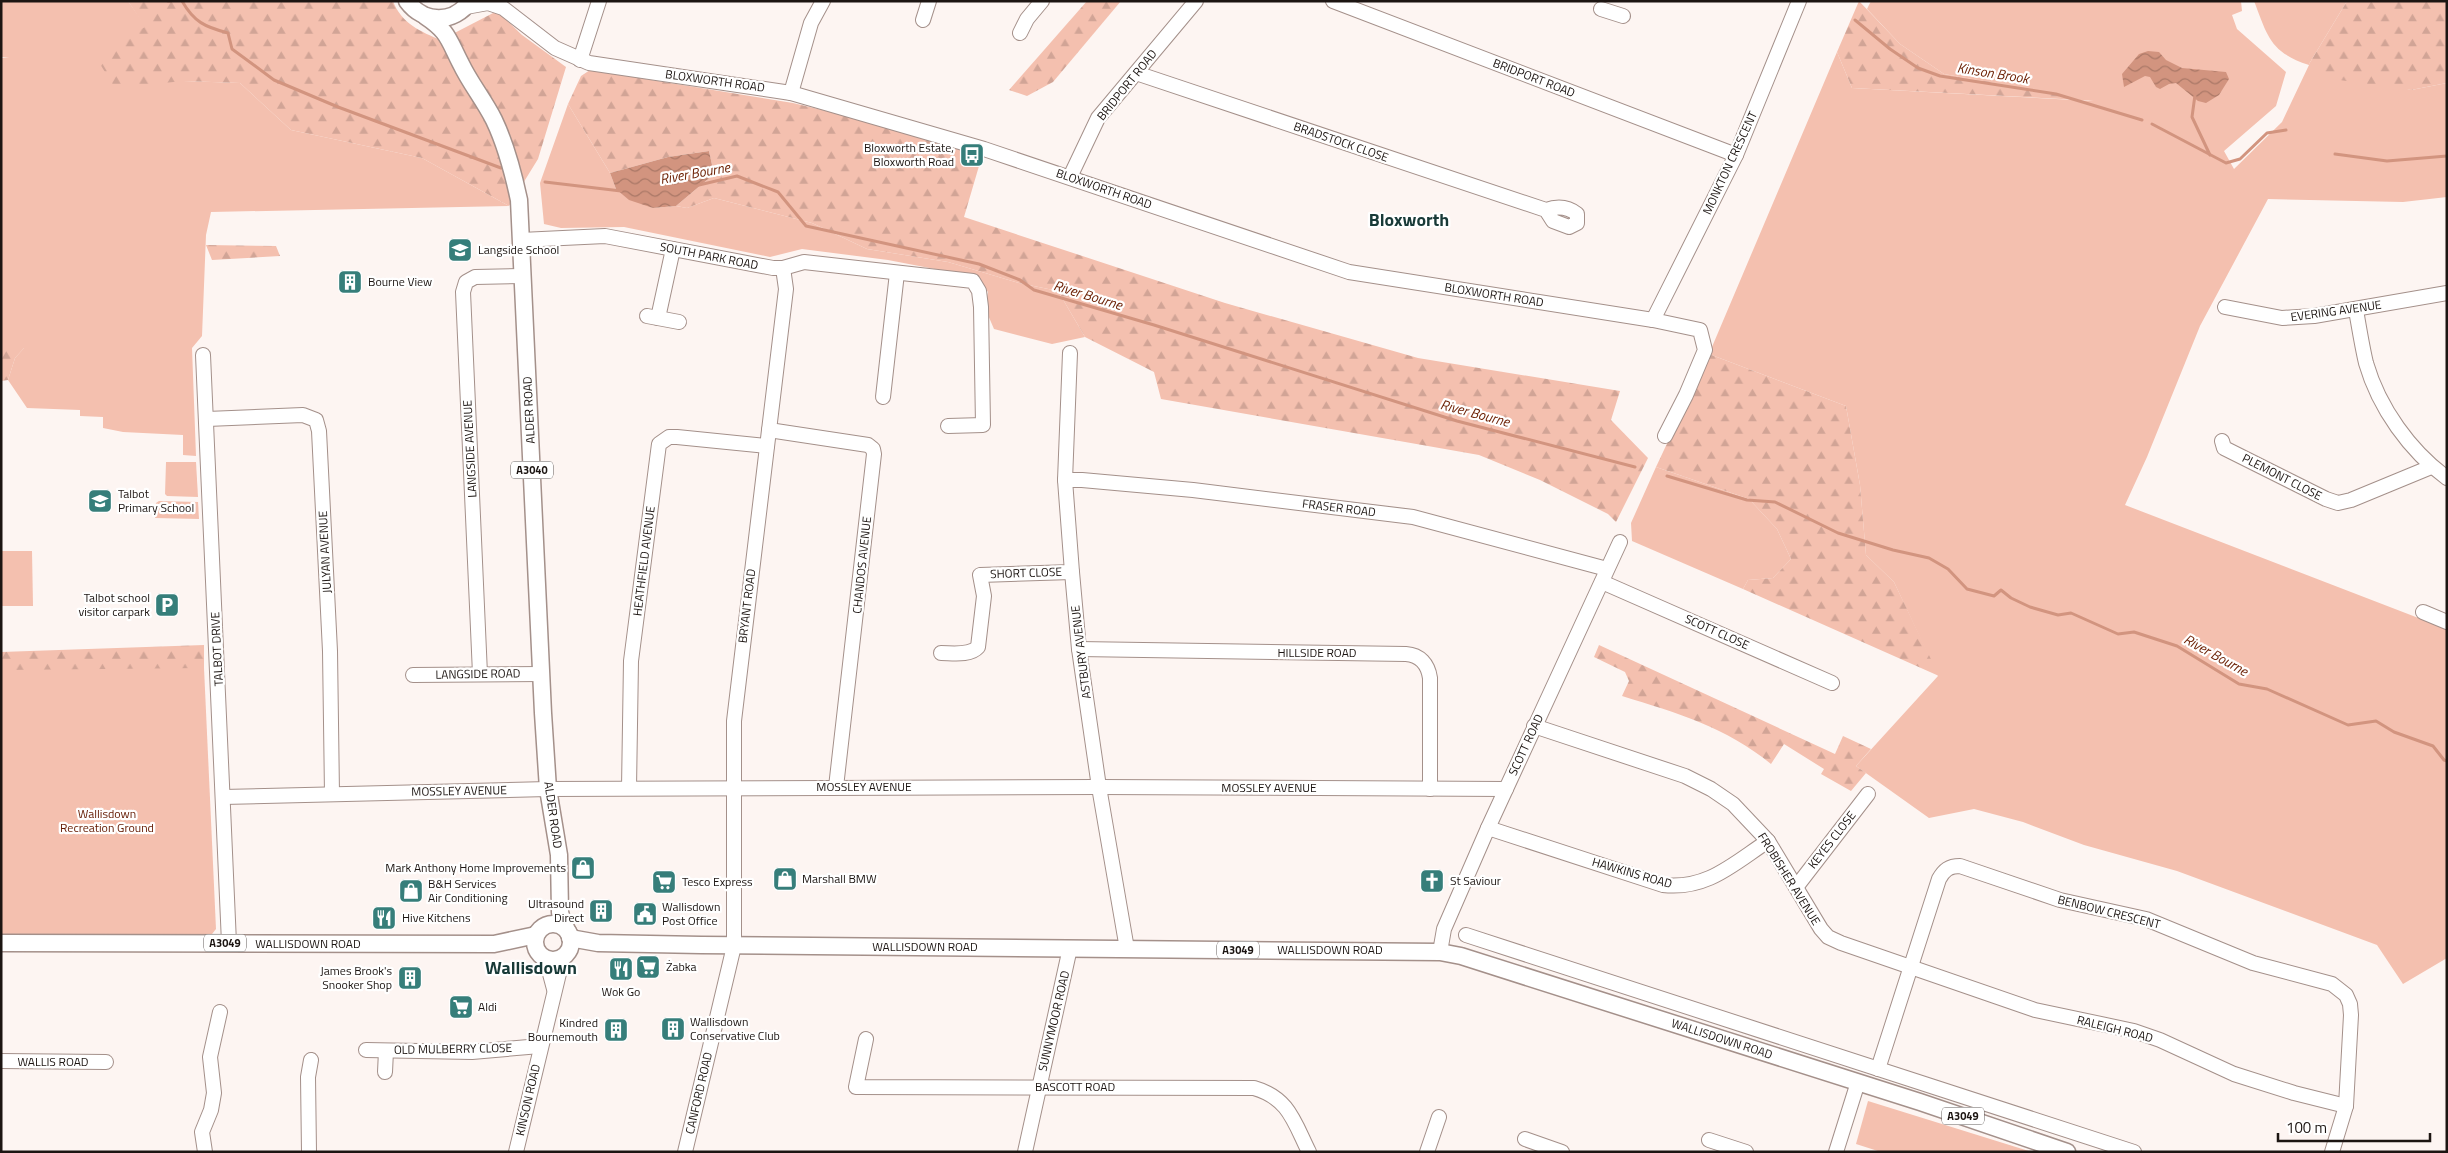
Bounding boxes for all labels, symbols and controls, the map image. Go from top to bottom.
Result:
street label: BRIDPORT ROAD [1092,45,1161,124]
street label: BRIDPORT ROAD [1490,53,1578,102]
water label: Kinson Brook [1956,56,2032,89]
street label: BLOXWORTH ROAD [664,64,766,97]
street label: MONKTON CRESCENT [1697,107,1762,218]
street label: BRADSTOCK CLOSE [1291,116,1391,167]
place label: Bloxworth Estate, Bloxworth Road [864,138,954,171]
bus stop icon: Bloxworth Estate, Bloxworth Road [959,142,985,168]
water label: River Bourne [658,156,733,189]
street label: BLOXWORTH ROAD [1054,163,1155,214]
district label: Bloxworth [1369,206,1449,233]
school or university icon: Langside School [447,237,473,263]
street label: SOUTH PARK ROAD [658,237,760,274]
place label: Langside School [478,240,559,259]
building icon: Bourne View [337,269,363,295]
place label: Bourne View [368,272,432,291]
water label: River Bourne [1051,274,1127,315]
street label: BLOXWORTH ROAD [1443,277,1545,312]
street label: EVERING AVENUE [2289,295,2383,326]
street label: ALDER ROAD [517,376,540,444]
water label: River Bourne [1438,393,1513,432]
street label: LANGSIDE AVENUE [457,399,482,498]
street label: PLEMONT CLOSE [2239,448,2326,505]
road number: A3040 [511,462,553,478]
place label: Talbot Primary School [118,484,194,517]
school or university icon: Talbot Primary School [87,488,113,514]
street label: FRASER ROAD [1301,494,1377,521]
street label: HEATHFIELD AVENUE [627,504,660,617]
street label: JULYAN AVENUE [313,510,336,594]
street label: CHANDOS AVENUE [847,515,876,614]
street label: SHORT CLOSE [990,562,1063,583]
street label: BRYANT ROAD [733,567,761,644]
place label: Talbot school visitor carpark [78,588,150,621]
parking icon: Talbot school visitor carpark [154,592,180,618]
street label: ASTBURY AVENUE [1065,604,1096,700]
street label: SCOTT CLOSE [1682,609,1753,654]
street label: TALBOT DRIVE [205,611,228,687]
water label: River Bourne [2180,628,2254,682]
street label: HILLSIDE ROAD [1277,643,1357,662]
street label: LANGSIDE ROAD [435,663,521,684]
street label: SCOTT ROAD [1503,711,1548,779]
street label: MOSSLEY AVENUE [816,777,912,796]
street label: MOSSLEY AVENUE [1221,778,1317,797]
street label: MOSSLEY AVENUE [411,780,507,801]
street label: ALDER ROAD [539,780,568,850]
park label: Wallisdown Recreation Ground [60,804,154,837]
street label: KEYES CLOSE [1803,806,1860,873]
street label: FROBISHER AVENUE [1753,829,1826,929]
street label: HAWKINS ROAD [1590,852,1675,893]
shop icon: Mark Anthony Home Improvements [570,855,596,881]
place label: Mark Anthony Home Improvements [385,858,566,877]
shop icon: Marshall BMW [772,866,798,892]
church icon: St Saviour [1419,868,1445,894]
supermarket icon: Tesco Express [651,869,677,895]
place label: Marshall BMW [802,869,877,888]
place label: St Saviour [1450,871,1501,890]
place label: Tesco Express [682,872,753,891]
place label: B&H Services Air Conditioning [428,874,508,907]
shop icon: B&H Services Air Conditioning [398,878,424,904]
street label: BENBOW CRESCENT [2056,890,2163,934]
place label: Ultrasound Direct [528,894,585,927]
place label: Wallisdown Post Office [662,897,720,930]
building icon: Ultrasound Direct [588,898,614,924]
public building icon: Wallisdown Post Office [632,901,658,927]
restaurant icon: Hive Kitchens [371,905,397,931]
place label: Hive Kitchens [402,908,471,927]
road number: A3049 [204,934,246,951]
street label: WALLISDOWN ROAD [255,934,361,953]
street label: WALLISDOWN ROAD [872,937,978,956]
street label: WALLISDOWN ROAD [1277,940,1383,959]
road number: A3049 [1217,942,1259,958]
district label: Wallisdown [485,954,577,981]
supermarket icon: Żabka [635,954,661,980]
restaurant icon: Wok Go [608,956,634,982]
place label: Żabka [666,957,696,976]
place label: James Brook's Snooker Shop [320,961,392,994]
building icon: James Brook's Snooker Shop [397,965,423,991]
street label: SUNNYMOOR ROAD [1033,968,1074,1073]
place label: Wok Go [602,982,640,1001]
supermarket icon: Aldi [448,994,474,1020]
place label: Aldi [478,997,497,1016]
street label: RALEIGH ROAD [2075,1010,2156,1047]
place label: Wallisdown Conservative Club [690,1012,780,1045]
place label: Kindred Bournemouth [528,1013,598,1046]
street label: WALLISDOWN ROAD [1669,1013,1776,1064]
building icon: Wallisdown Conservative Club [660,1016,686,1042]
building icon: Kindred Bournemouth [603,1017,629,1043]
street label: OLD MULBERRY CLOSE [394,1038,513,1059]
street label: CANFORD ROAD [680,1050,717,1136]
street label: WALLIS ROAD [17,1052,89,1071]
street label: KINSON ROAD [510,1062,545,1138]
street label: BASCOTT ROAD [1035,1077,1115,1096]
road number: A3049 [1942,1108,1984,1124]
scale bar [2278,1110,2430,1142]
text: 100 m [2286,1116,2327,1139]

